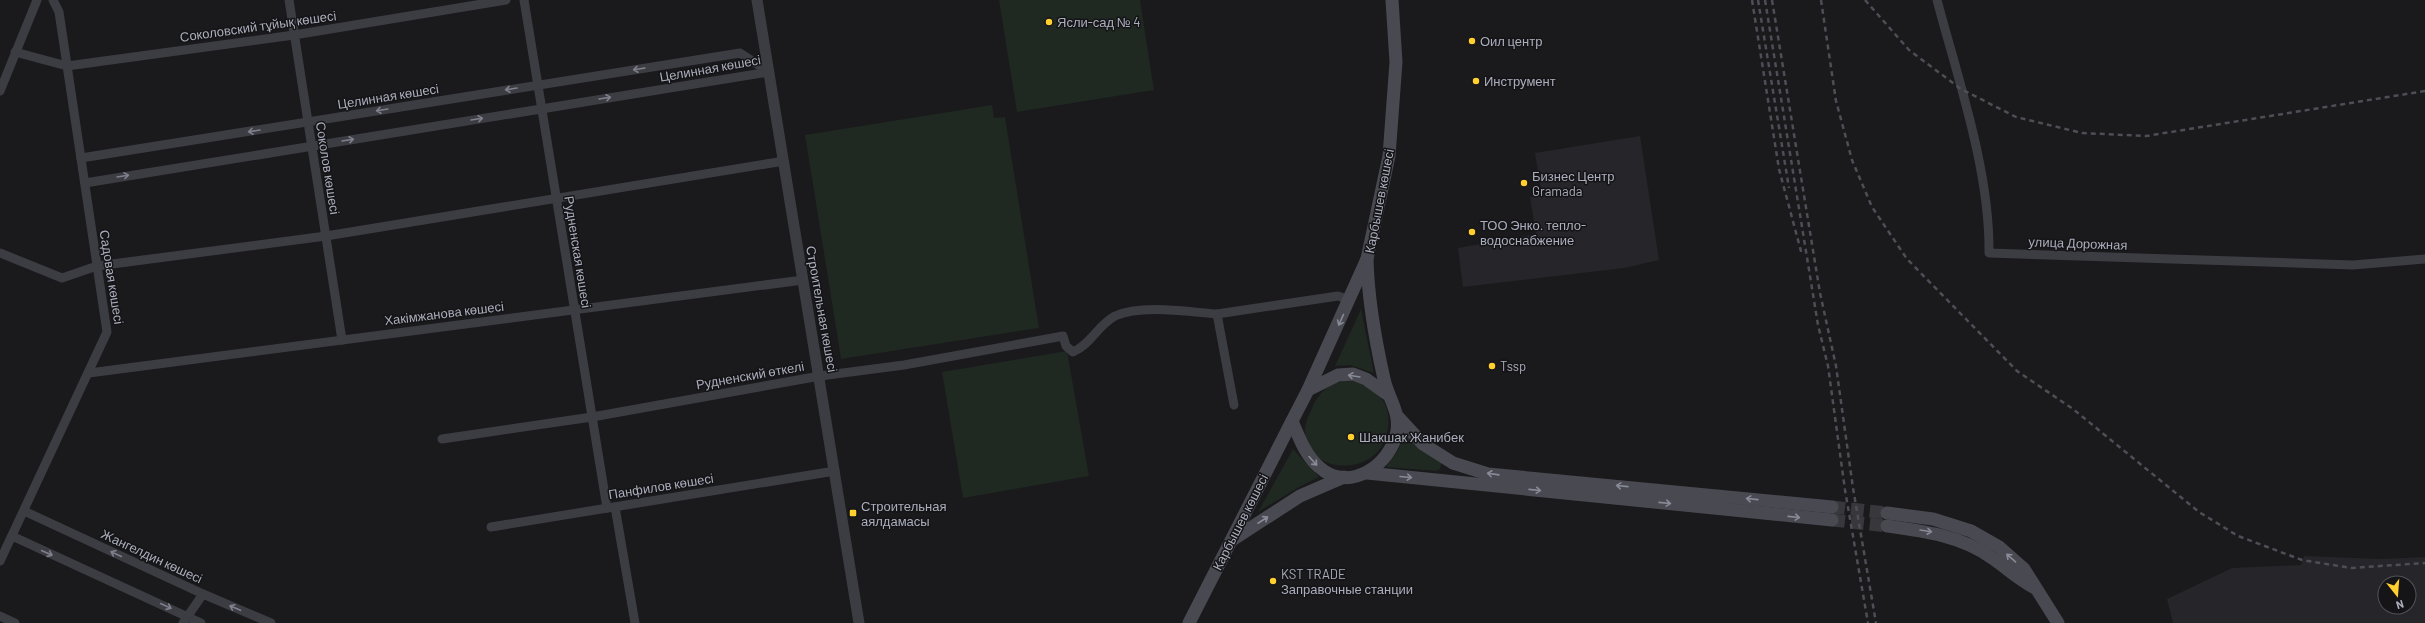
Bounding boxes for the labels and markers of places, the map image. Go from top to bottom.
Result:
place label: Ясли-сад № 4 [1057,14,1140,30]
marker: Ясли-сад № 4 [1044,17,1054,27]
place label: Оил центр [1480,33,1542,49]
marker: Оил центр [1467,36,1477,46]
place label: Инструмент [1484,73,1556,89]
marker: Инструмент [1471,76,1481,86]
place label: Бизнес Центр Gramada [1532,168,1614,199]
marker: Бизнес Центр Gramada [1519,178,1529,188]
place label: ТОО Энко. тепло- водоснабжение [1480,217,1586,248]
marker: ТОО Энко. тепло- водоснабжение [1467,227,1477,237]
place label: Tssp [1500,358,1526,374]
marker: Tssp [1487,361,1497,371]
place label: Шакшак Жанибек [1359,429,1464,445]
marker: Шакшак Жанибек [1346,432,1356,442]
place label: Строительная аялдамасы [861,498,946,529]
marker: Строительная аялдамасы [848,508,858,518]
place label: KST TRADE Заправочные станции [1281,566,1413,597]
marker: KST TRADE Заправочные станции [1268,576,1278,586]

